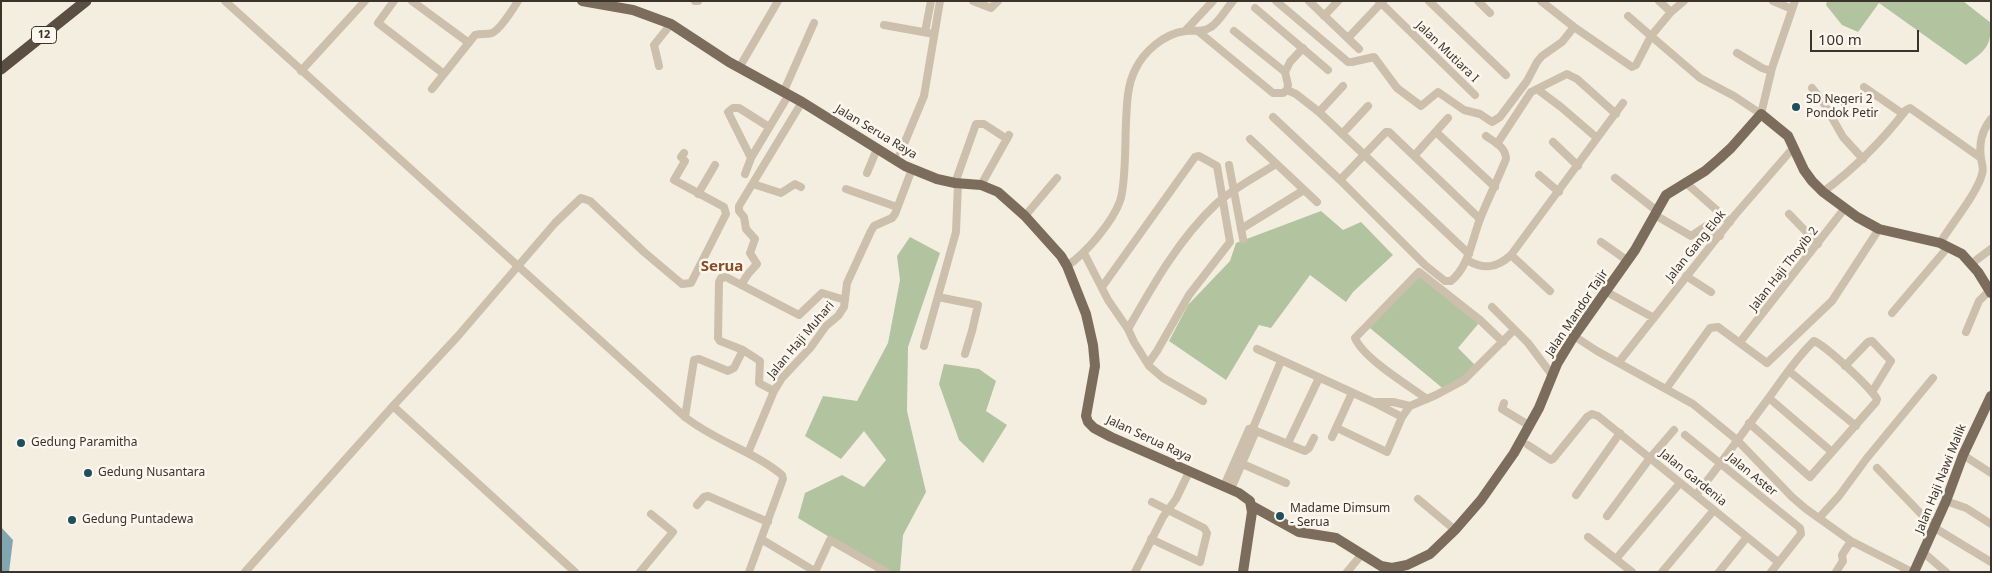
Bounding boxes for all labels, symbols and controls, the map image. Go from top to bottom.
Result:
street label: Jalan Mutiara I [1413,19,1481,85]
scale bar [1812,20,1921,52]
road number: 12 [32,26,56,44]
text: 100 m [1818,29,1862,49]
place label: SD Negeri 2 Pondok Petir [1806,93,1879,121]
marker: SD Negeri 2 Pondok Petir [1790,101,1802,113]
street label: Jalan Serua Raya [832,102,920,162]
street label: Jalan Gang Elok [1663,208,1729,284]
street label: Jalan Haji Thoyib 2 [1747,224,1821,314]
district label: Serua [701,258,743,276]
street label: Jalan Mandor Tajir [1543,267,1611,359]
street label: Jalan Haji Muhari [765,299,837,381]
street label: Jalan Serua Raya [1104,413,1194,465]
street label: Jalan Haji Nawi Malik [1912,422,1970,536]
place label: Gedung Paramitha [31,436,137,450]
marker: Gedung Paramitha [15,437,27,449]
street label: Jalan Gardenia [1657,447,1729,509]
street label: Jalan Aster [1724,451,1780,499]
place label: Gedung Nusantara [98,466,205,480]
marker: Gedung Nusantara [82,467,94,479]
place label: Madame Dimsum - Serua [1290,502,1390,530]
marker: Madame Dimsum - Serua [1274,510,1286,522]
place label: Gedung Puntadewa [82,513,193,527]
marker: Gedung Puntadewa [66,514,78,526]

